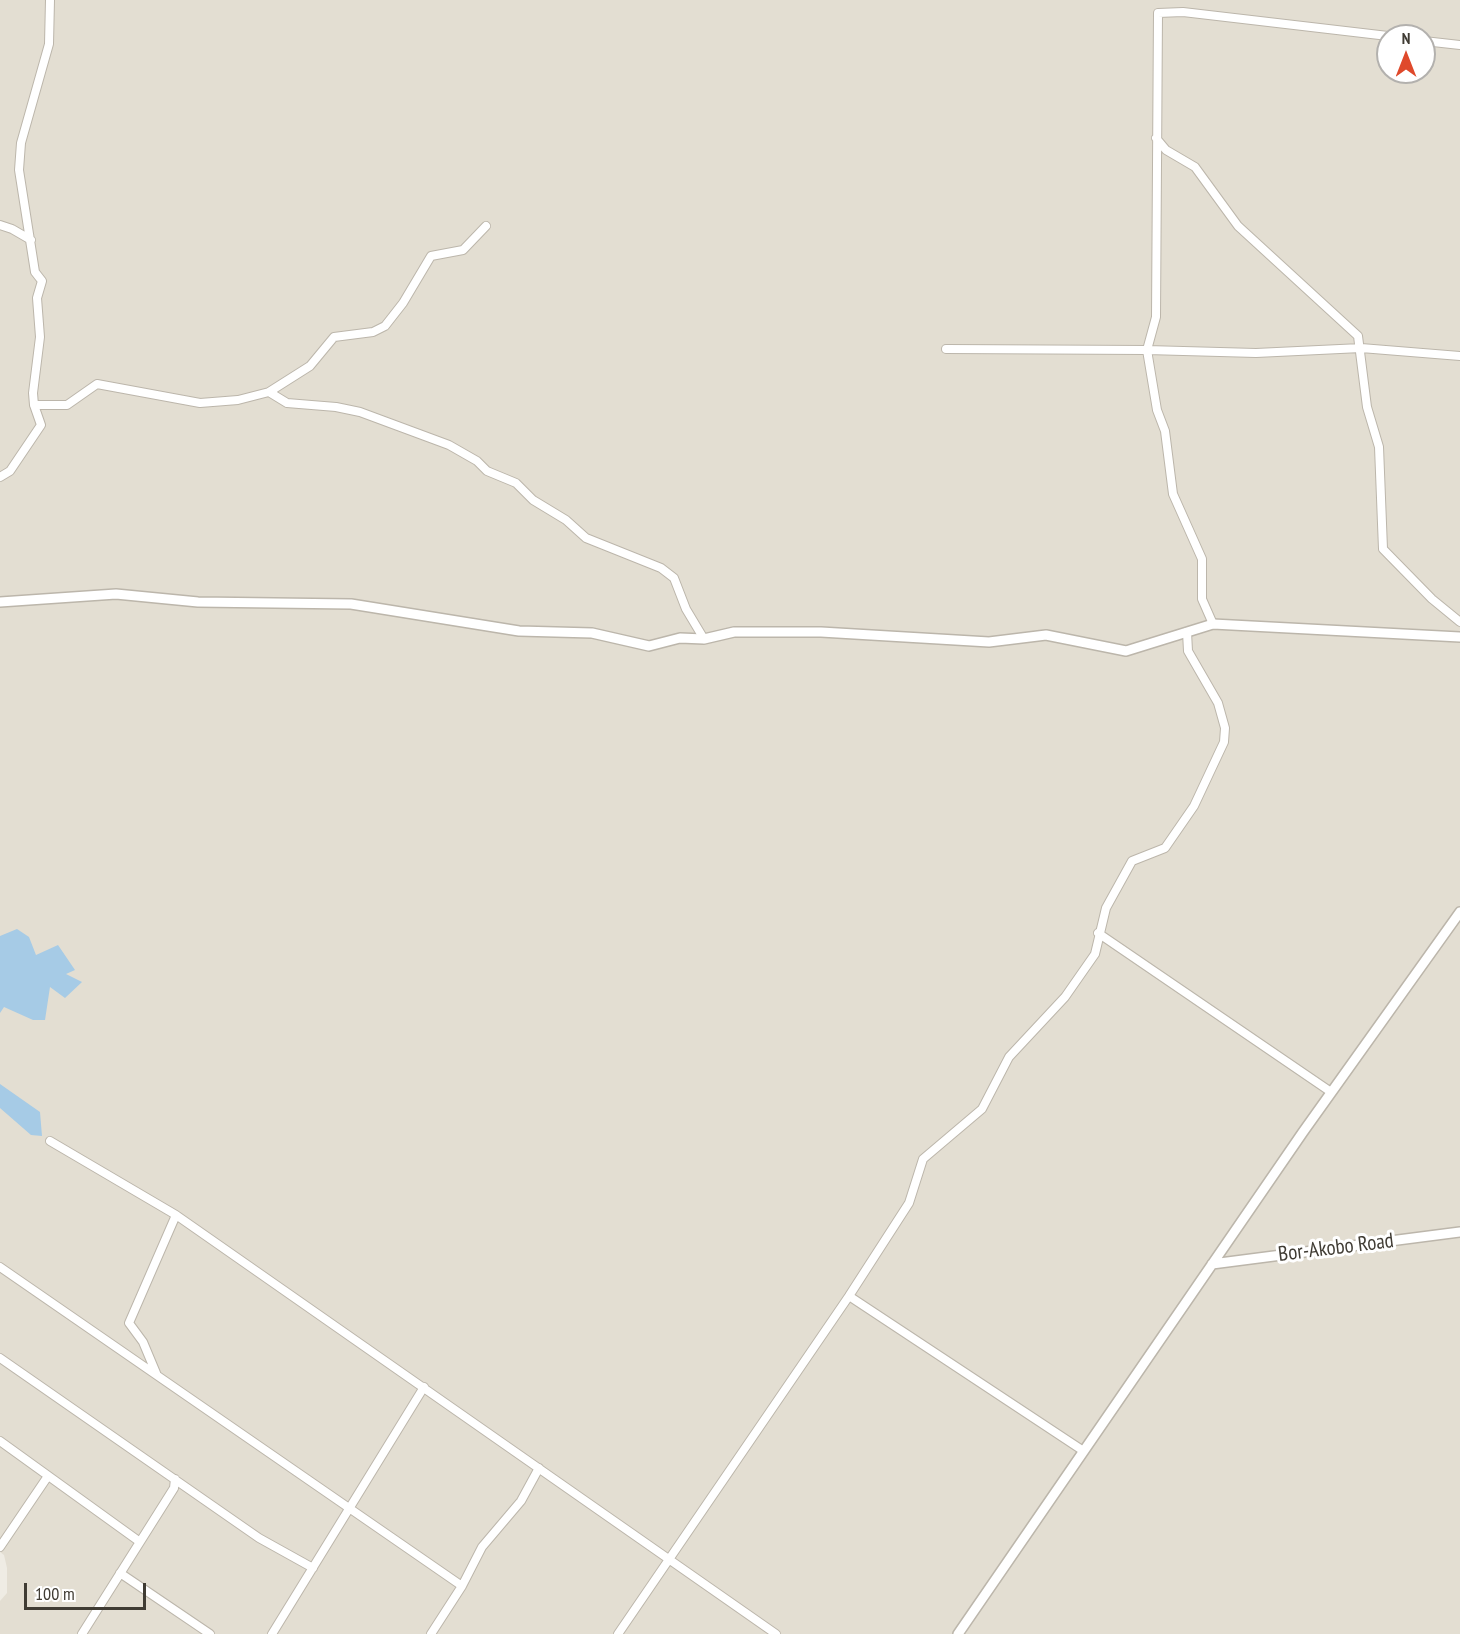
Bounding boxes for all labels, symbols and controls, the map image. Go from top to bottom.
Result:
north arrow [1376,24,1436,84]
text: N [1402,28,1410,48]
street label: Bor-Akobo Road [1277,1228,1395,1268]
scale bar [27,1571,148,1609]
text: 100 m [35,1582,75,1605]

